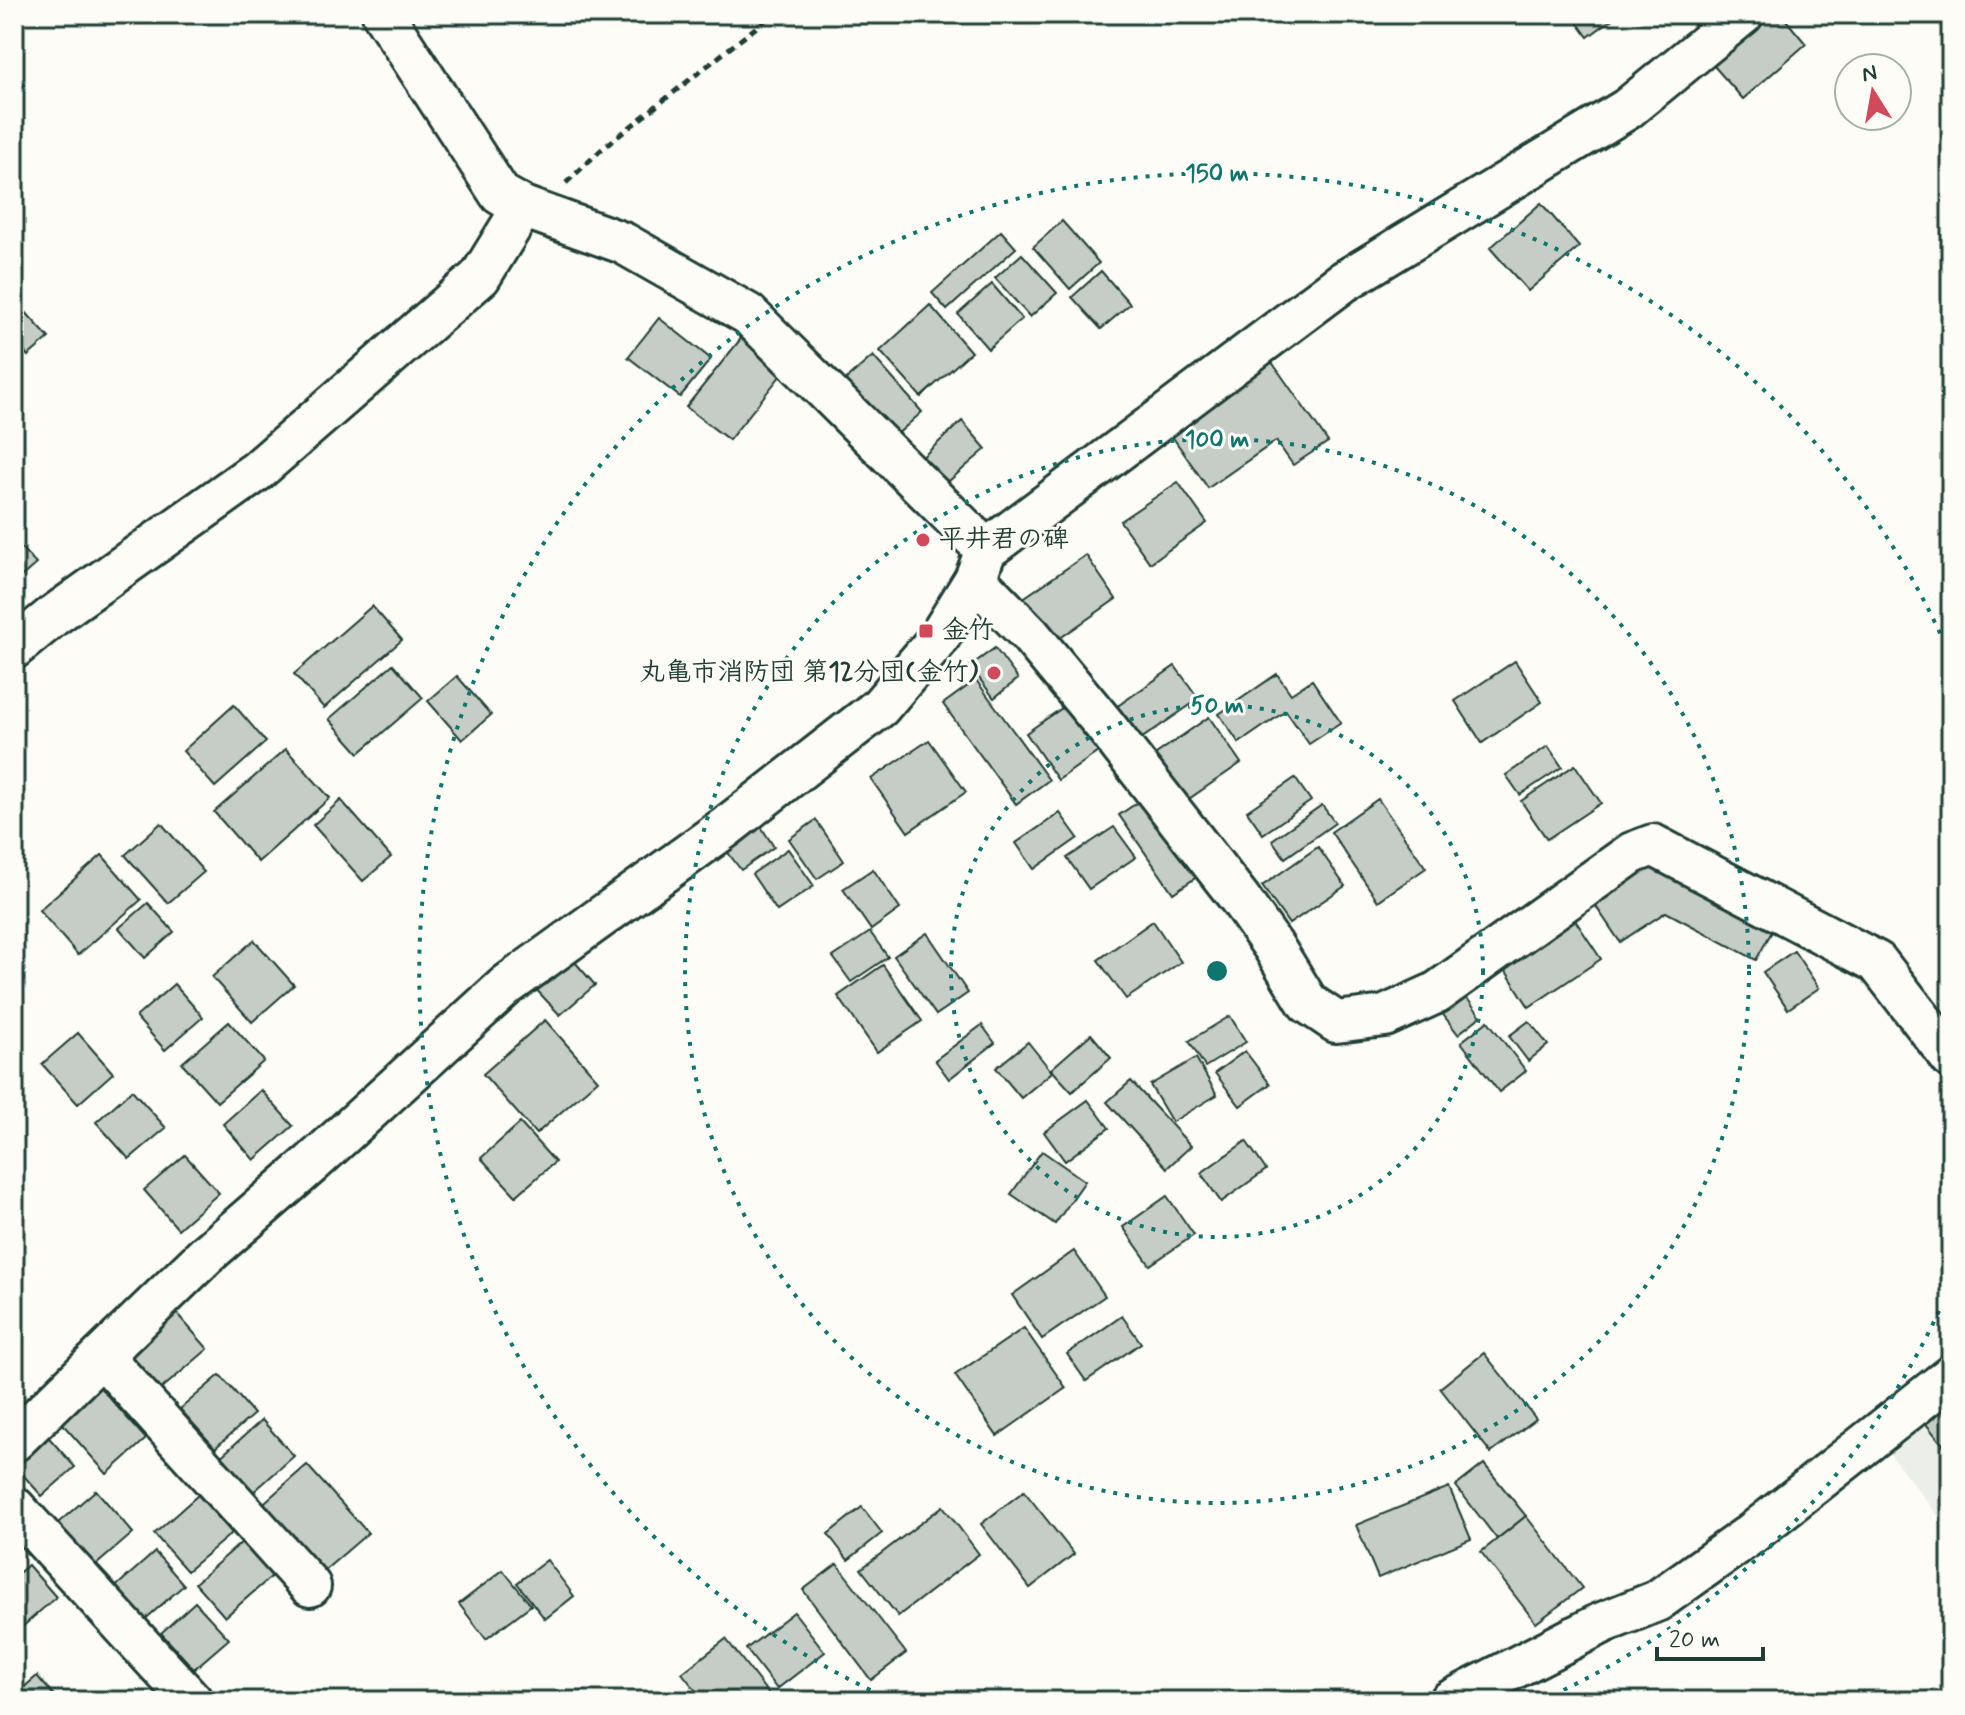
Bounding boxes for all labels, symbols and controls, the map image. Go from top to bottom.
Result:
north arrow [1833,52,1913,132]
text: N [1860,59,1879,89]
text: 150 m [1185,159,1249,190]
text: 100 m [1185,425,1249,456]
place label: 平井君の碑 [939,523,1069,557]
marker: 平井君の碑 [914,531,932,549]
place label: 金竹 [942,614,994,648]
marker: 金竹 [917,622,935,640]
place label: 丸亀市消防団 第12分団(金竹) [639,656,979,690]
marker: 丸亀市消防団 第12分団(金竹) [985,664,1003,682]
text: 50 m [1190,691,1244,722]
centre of rings [1203,957,1231,985]
scale bar [1657,1611,1763,1661]
text: 20 m [1669,1625,1720,1656]

